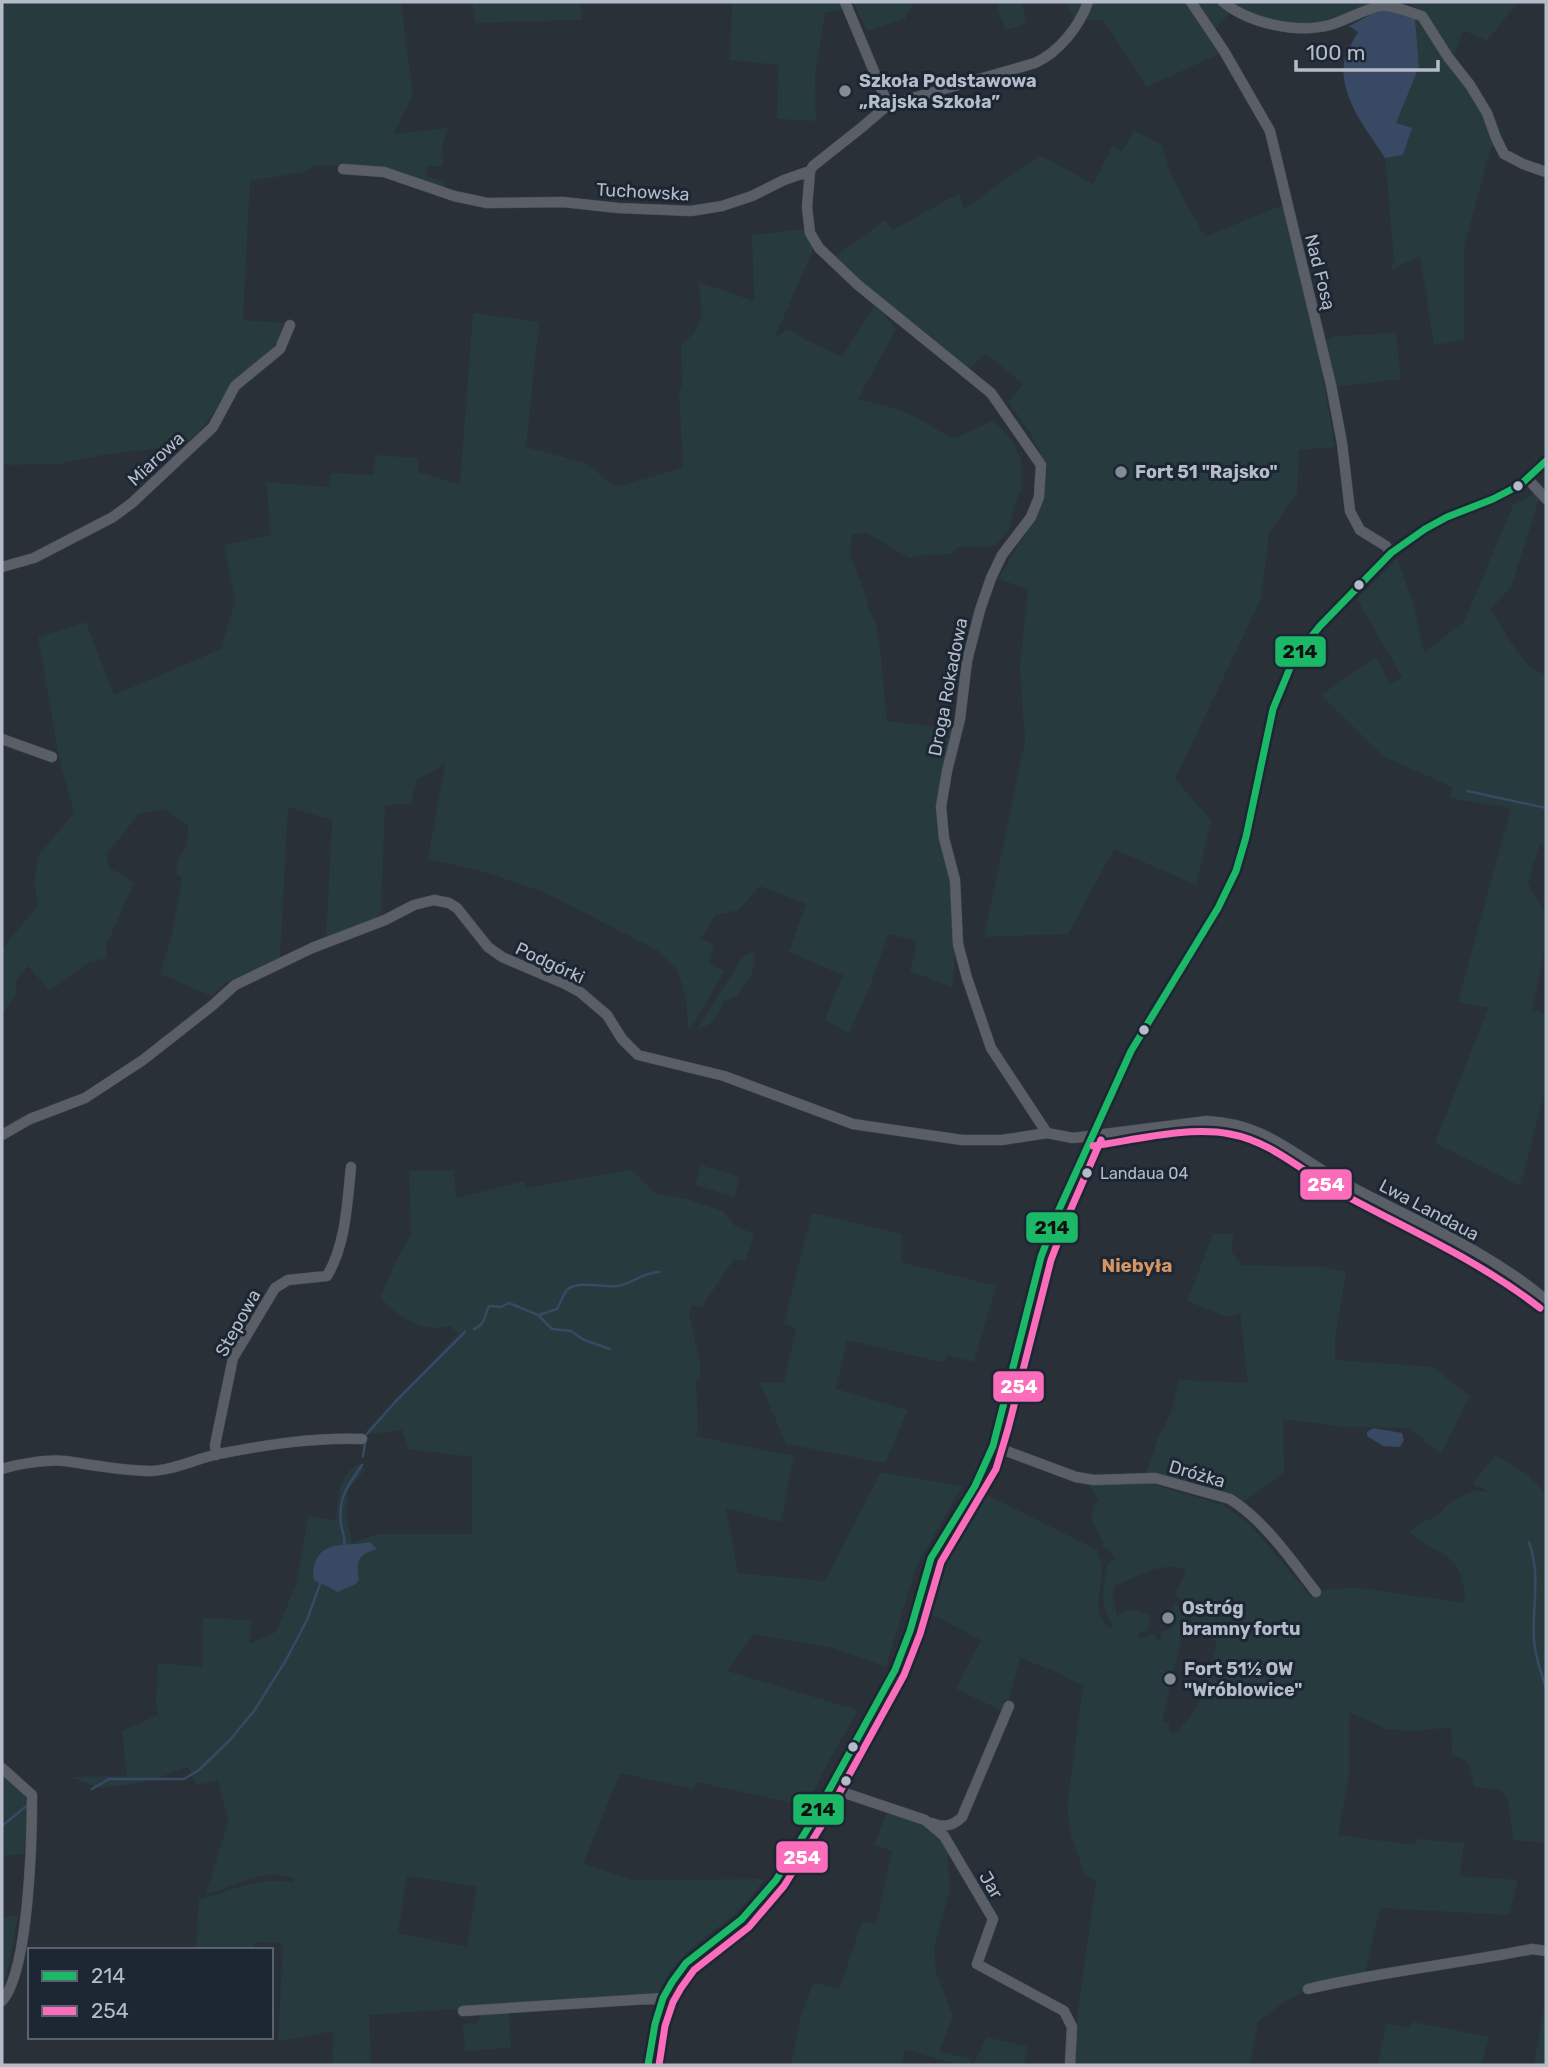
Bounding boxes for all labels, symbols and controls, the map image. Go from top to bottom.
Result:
scale bar [1296,28,1438,72]
text: 100 m [1306,40,1365,65]
place label: Szkoła Podstawowa „Rajska Szkoła” [859,70,1037,113]
marker: Szkoła Podstawowa „Rajska Szkoła” [837,83,853,99]
street label: Tuchowska [596,179,690,205]
street label: Nad Fosą [1300,232,1340,312]
street label: Miarowa [123,427,189,491]
place label: Fort 51 "Rajsko" [1135,461,1278,483]
marker: Fort 51 "Rajsko" [1113,464,1129,480]
unlabelled marker [1511,479,1525,493]
unlabelled marker [1352,578,1366,592]
street label: Droga Rokadowa [924,616,972,758]
line badge: 214 [1274,635,1327,668]
text: 214 [1283,640,1317,663]
street label: Podgórki [512,937,588,989]
unlabelled marker [1137,1023,1151,1037]
place label: Landaua 04 [1100,1164,1188,1183]
marker: Landaua 04 [1080,1166,1094,1180]
line badge: 254 [1299,1168,1353,1201]
text: 254 [1307,1173,1345,1196]
street label: Lwa Landaua [1375,1174,1483,1246]
line badge: 214 [1025,1211,1079,1244]
text: 214 [1035,1216,1069,1239]
district label: Niebyła [1101,1254,1173,1277]
street label: Stepowa [211,1286,265,1360]
line badge: 254 [992,1370,1045,1403]
text: 254 [1000,1375,1038,1398]
street label: Dróżka [1166,1456,1228,1492]
place label: Ostróg bramny fortu [1182,1597,1301,1640]
marker: Ostróg bramny fortu [1160,1610,1176,1626]
place label: Fort 51½ OW "Wróblowice" [1184,1658,1302,1701]
marker: Fort 51½ OW "Wróblowice" [1162,1671,1178,1687]
unlabelled marker [846,1740,860,1754]
unlabelled marker [839,1774,853,1788]
line badge: 214 [792,1793,845,1826]
text: 214 [801,1798,835,1821]
line badge: 254 [775,1840,829,1874]
text: 254 [783,1846,821,1869]
street label: Jar [974,1867,1008,1903]
legend [28,1948,273,2039]
text: 214 [91,1963,125,1988]
text: 254 [91,1998,129,2023]

